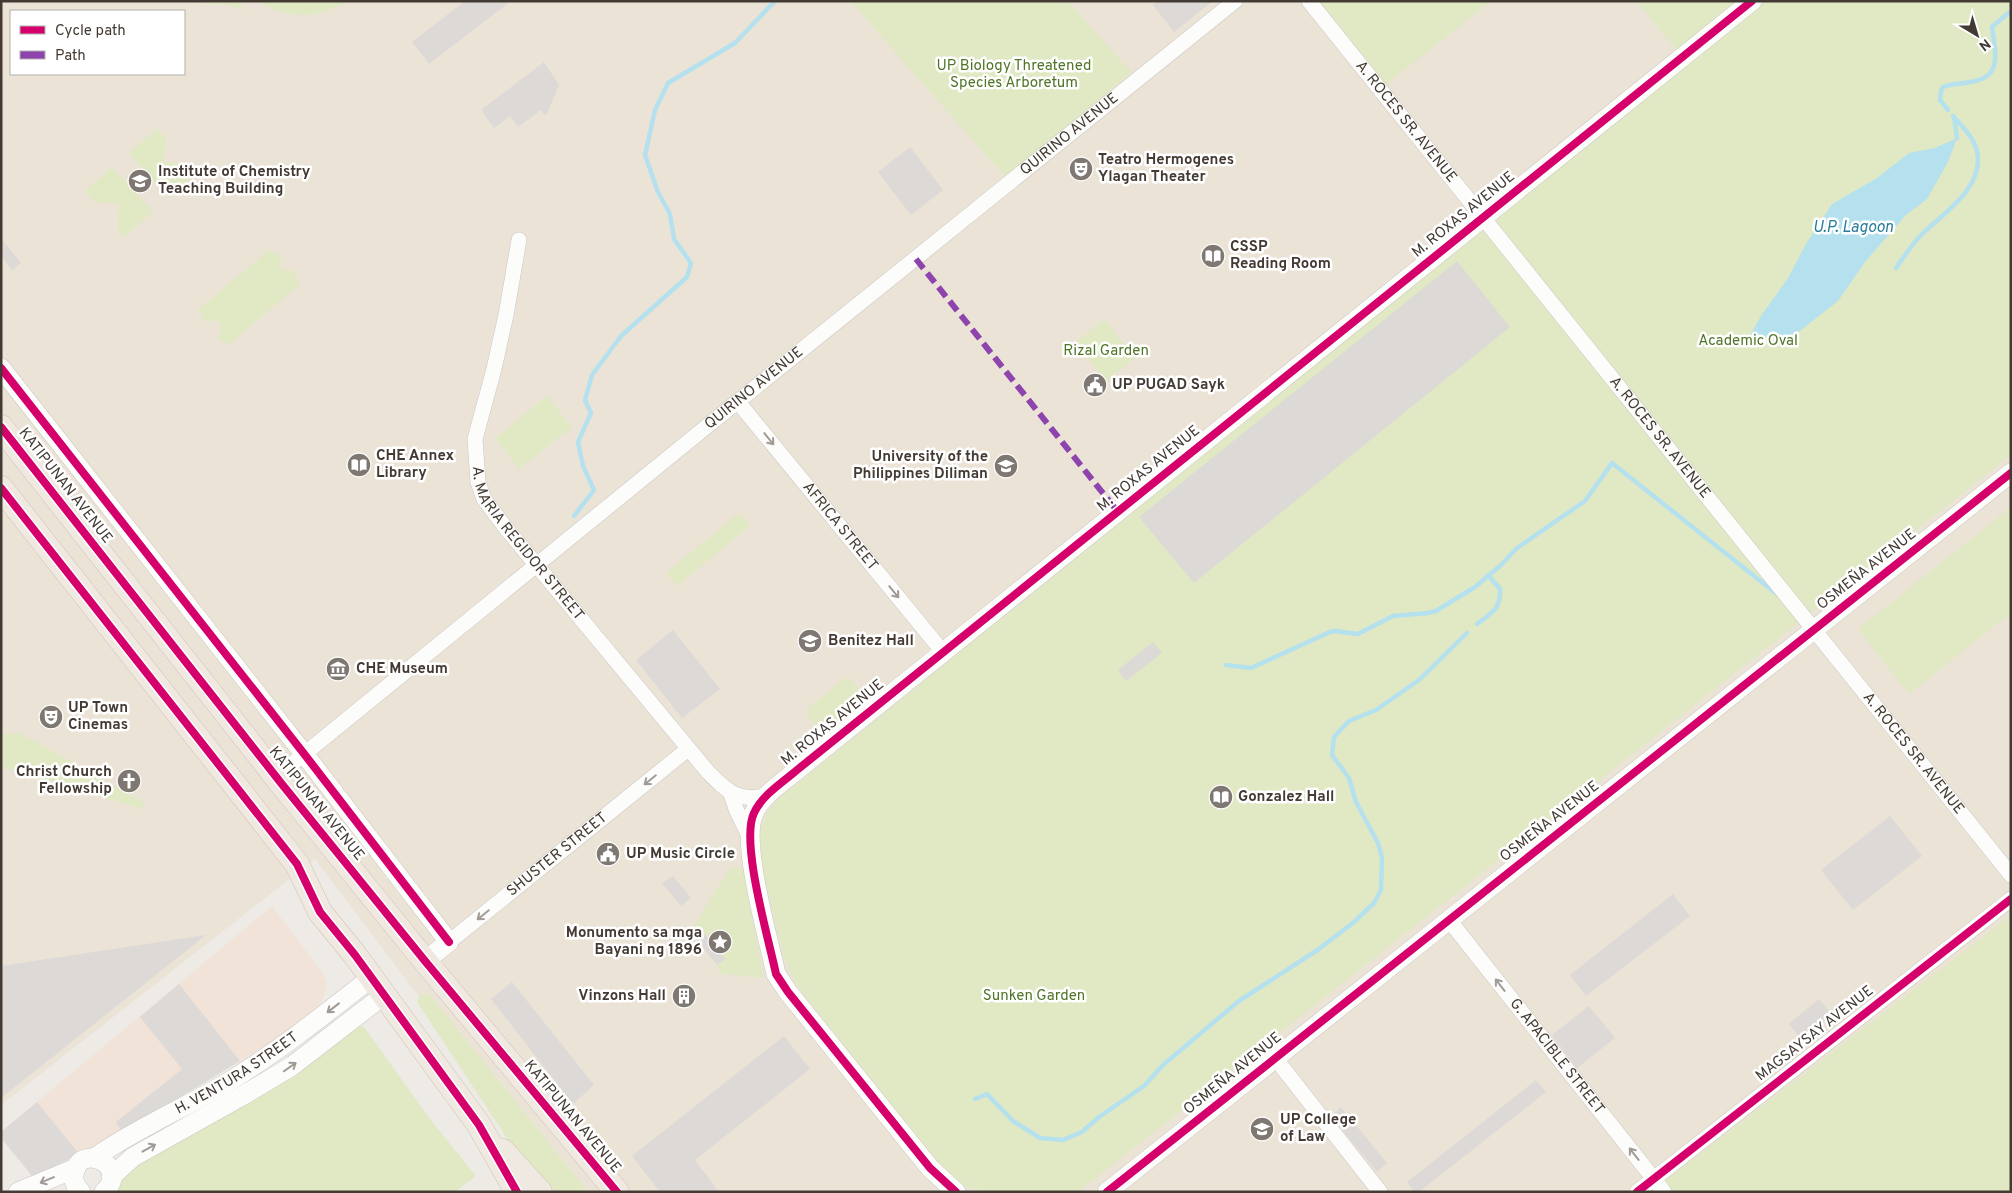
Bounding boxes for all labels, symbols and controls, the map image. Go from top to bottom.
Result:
legend [10,10,185,75]
north arrow [1952,10,2002,60]
text: Cycle path [55,22,126,41]
text: N [1975,34,1993,54]
text: Path [55,47,86,66]
park label: UP Biology Threatened Species Arboretum [936,57,1092,93]
street label: A. ROCES SR. AVENUE [1351,57,1461,187]
street label: QUIRINO AVENUE [1016,89,1123,180]
place label: Teatro Hermogenes Ylagan Theater [1098,151,1234,187]
theatre icon: Teatro Hermogenes Ylagan Theater [1068,156,1094,182]
place label: Institute of Chemistry Teaching Building [158,163,311,199]
school or university icon: Institute of Chemistry Teaching Building [127,168,153,194]
street label: M. ROXAS AVENUE [1409,168,1519,262]
water label: U.P. Lagoon [1813,218,1894,238]
place label: CSSP Reading Room [1230,238,1331,274]
library icon: CSSP Reading Room [1200,243,1226,269]
park label: Academic Oval [1698,332,1798,351]
park label: Rizal Garden [1063,342,1149,361]
street label: QUIRINO AVENUE [701,343,807,434]
public building icon: UP PUGAD Sayk [1082,372,1108,398]
street label: A. ROCES SR. AVENUE [1605,373,1714,503]
place label: UP PUGAD Sayk [1112,376,1225,395]
street label: M. ROXAS AVENUE [1094,422,1204,516]
street label: KATIPUNAN AVENUE [14,424,116,548]
one-way arrow [763,433,774,446]
place label: CHE Annex Library [376,447,454,483]
place label: University of the Philippines Diliman [853,448,988,484]
library icon: CHE Annex Library [346,452,372,478]
school or university icon: University of the Philippines Diliman [993,453,1019,479]
street label: A. MARIA REGIDOR STREET [467,466,588,624]
street label: AFRICA STREET [798,478,882,575]
street label: OSMEÑA AVENUE [1813,525,1920,615]
one-way arrow [889,585,900,598]
school or university icon: Benitez Hall [797,628,823,654]
place label: Benitez Hall [828,632,914,651]
museum icon: CHE Museum [325,656,351,682]
place label: CHE Museum [356,660,448,679]
street label: M. ROXAS AVENUE [778,676,888,770]
street label: A. ROCES SR. AVENUE [1859,688,1968,818]
place label: UP Town Cinemas [68,699,128,735]
theatre icon: UP Town Cinemas [38,704,64,730]
street label: KATIPUNAN AVENUE [264,743,368,865]
place label: Christ Church Fellowship [16,763,112,799]
church icon: Christ Church Fellowship [116,768,142,794]
one-way arrow [644,774,657,785]
street label: OSMEÑA AVENUE [1496,777,1603,867]
library icon: Gonzalez Hall [1208,784,1234,810]
place label: Gonzalez Hall [1238,788,1334,807]
street label: SHUSTER STREET [503,808,611,901]
public building icon: UP Music Circle [595,841,621,867]
place label: UP Music Circle [626,845,735,864]
one-way arrow [477,909,490,920]
place label: Monumento sa mga Bayani ng 1896 [566,924,702,960]
place icon: Monumento sa mga Bayani ng 1896 [707,929,733,955]
one-way arrow [1495,979,1506,992]
street label: MAGSAYSAY AVENUE [1752,982,1878,1086]
building icon: Vinzons Hall [671,983,697,1009]
place label: Vinzons Hall [578,987,666,1006]
park label: Sunken Garden [983,987,1085,1006]
street label: G. APACIBLE STREET [1505,995,1609,1118]
one-way arrow [326,1003,340,1013]
street label: H. VENTURA STREET [172,1028,302,1119]
street label: OSMEÑA AVENUE [1179,1028,1286,1119]
street label: KATIPUNAN AVENUE [519,1057,625,1177]
one-way arrow [283,1061,296,1072]
place label: UP College of Law [1280,1111,1356,1147]
school or university icon: UP College of Law [1249,1116,1275,1142]
one-way arrow [142,1142,156,1152]
one-way arrow [1628,1147,1639,1160]
one-way arrow [40,1175,55,1185]

